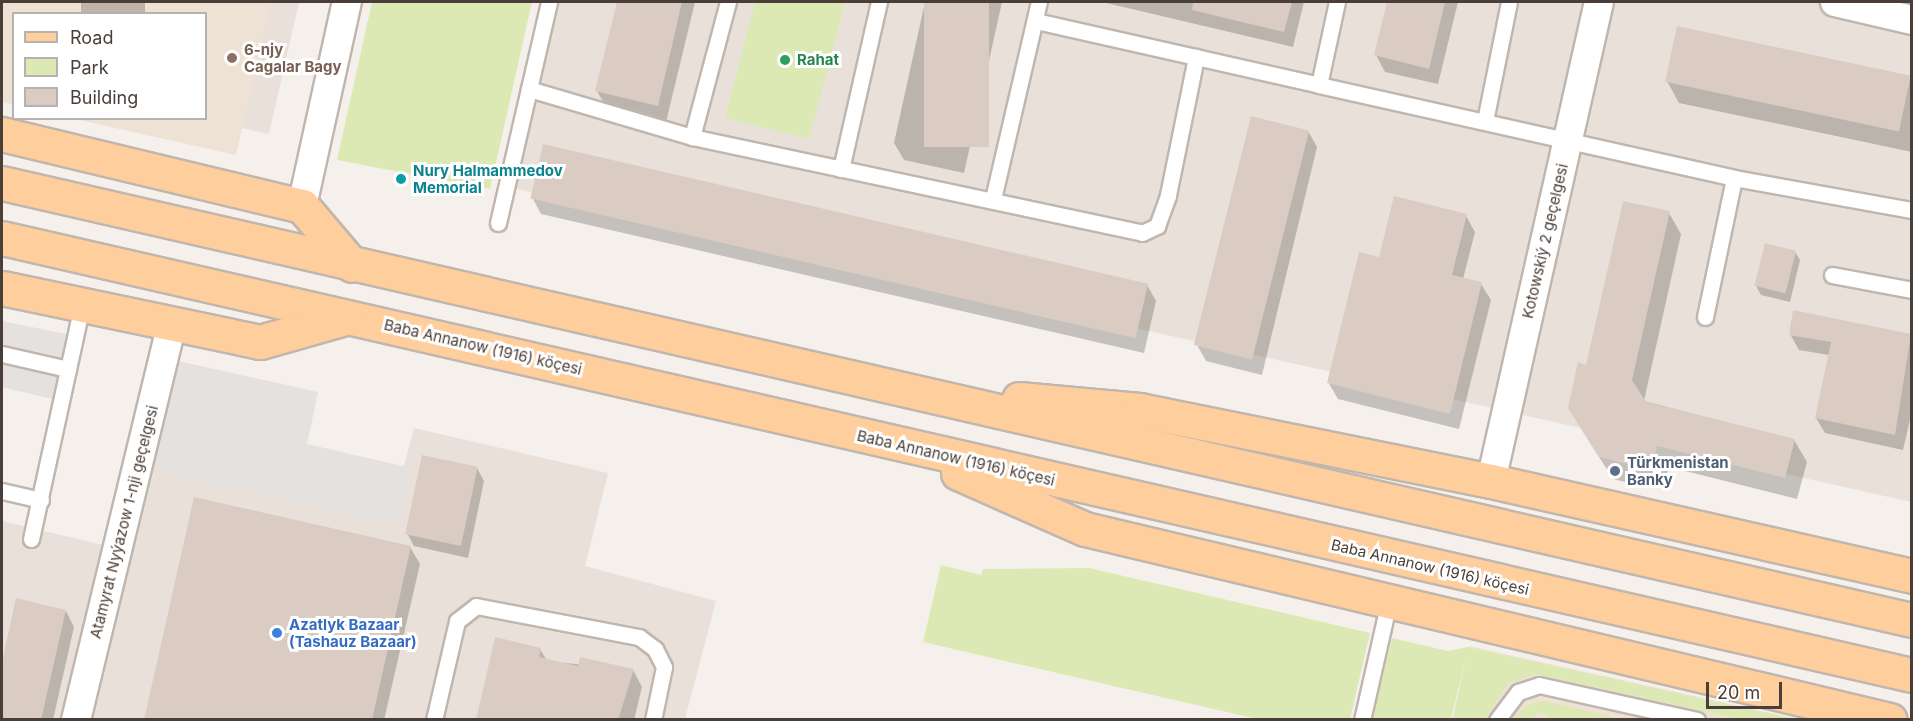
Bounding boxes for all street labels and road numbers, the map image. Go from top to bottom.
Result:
street label: Kotowskiý 2 geçelgesi [1518,162,1572,320]
street label: Baba Annanow (1916) köçesi [382,315,584,379]
street label: Atamyrat Nyýazow 1-nji geçelgesi [86,404,162,640]
street label: Baba Annanow (1916) köçesi [855,426,1057,490]
street label: Baba Annanow (1916) köçesi [1329,535,1531,599]

